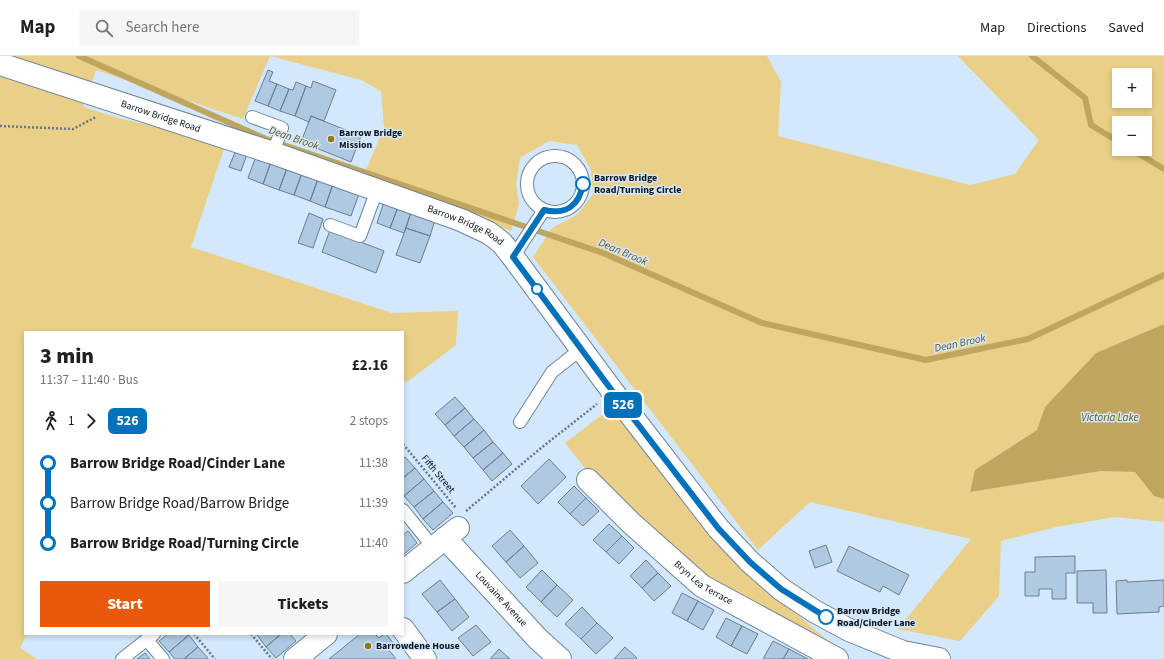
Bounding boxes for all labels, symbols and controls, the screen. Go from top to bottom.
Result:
search box [79,10,359,46]
text: Map [20,14,55,41]
icon: search [93,17,115,39]
text: Search here [125,17,199,38]
text: Map [980,18,1005,38]
text: Directions [1027,18,1086,38]
text: Saved [1108,18,1144,38]
map controls [1112,68,1152,156]
button: + [1112,68,1152,108]
street label: Barrow Bridge Road [119,97,202,136]
button: − [1112,116,1152,156]
water label: Dean Brook [267,122,322,154]
place label: Barrow Bridge Mission [339,126,402,152]
marker: Barrow Bridge Mission [326,134,336,144]
place label: Barrow Bridge Road/Turning Circle [594,171,681,197]
marker: Barrow Bridge Road/Turning Circle [575,176,591,192]
street label: Barrow Bridge Road [425,202,507,249]
water label: Dean Brook [596,235,651,269]
unlabelled marker [531,283,543,295]
water label: Dean Brook [933,330,988,356]
text: 3 min [40,340,94,372]
text: £2.16 [352,355,388,376]
text: 11:37 – 11:40 · Bus [40,371,138,389]
line badge: 526 [600,392,646,418]
text: 526 [612,395,634,415]
icon: walk [40,410,62,432]
icon: forward [80,410,102,432]
water label: Victoria Lake [1081,410,1139,425]
text: 526 [116,411,139,431]
text: 1 [68,412,74,430]
text: 2 stops [350,412,388,430]
street label: Fifth Street [418,452,458,497]
text: Barrow Bridge Road/Cinder Lane [70,453,285,474]
text: 11:38 [359,454,388,472]
text: Barrow Bridge Road/Barrow Bridge [70,493,289,514]
text: 11:39 [359,494,388,512]
text: Barrow Bridge Road/Turning Circle [70,533,299,554]
text: 11:40 [359,534,388,552]
street label: Bryn Lea Terrace [671,557,735,608]
street label: Louvaine Avenue [472,568,530,630]
button: Start [40,581,210,627]
button: Tickets [218,581,388,627]
place label: Barrow Bridge Road/Cinder Lane [837,604,915,630]
marker: Barrow Bridge Road/Cinder Lane [818,609,834,625]
place label: Barrowdene House [376,639,460,653]
marker: Barrowdene House [363,641,373,651]

